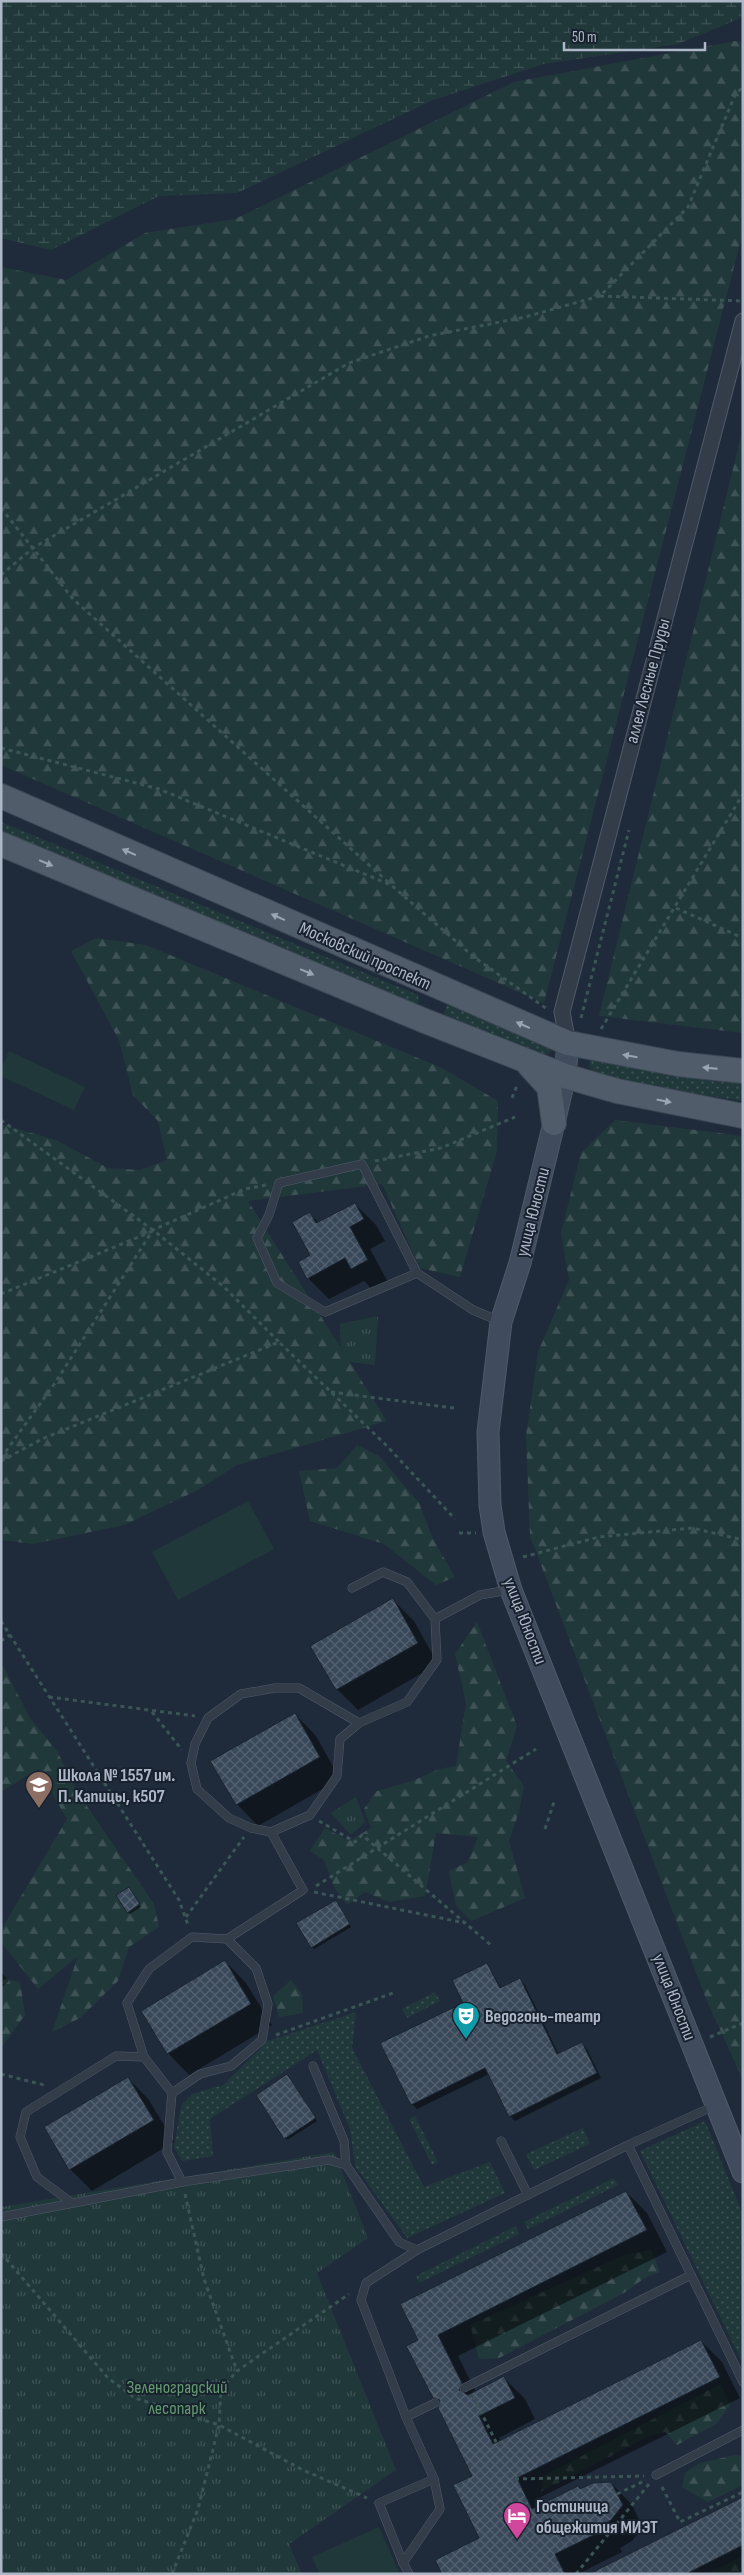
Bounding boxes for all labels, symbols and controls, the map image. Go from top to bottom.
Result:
scale bar [564,20,705,52]
text: 50 m [572,28,597,47]
street label: аллея Лесные Пруды [621,616,675,746]
one-way arrow [122,847,136,855]
one-way arrow [39,860,53,868]
one-way arrow [271,913,285,921]
street label: Московский проспект [296,918,434,994]
one-way arrow [300,969,315,976]
one-way arrow [516,1020,530,1028]
one-way arrow [621,1051,637,1059]
one-way arrow [702,1063,718,1071]
one-way arrow [657,1097,673,1105]
street label: улица Юности [512,1165,554,1259]
street label: улица Юности [499,1575,551,1667]
place label: Школа № 1557 им. П. Капицы, к507 [58,1765,175,1807]
school or university icon: Школа № 1557 им. П. Капицы, к507 [24,1770,54,1809]
street label: улица Юности [648,1951,700,2043]
theatre icon: Ведогонь-театр [451,2001,481,2040]
place label: Ведогонь-театр [485,2006,601,2027]
park label: Зеленоградский лесопарк [126,2377,228,2419]
place label: Гостиница общежития МИЭТ [536,2496,658,2538]
hotel icon: Гостиница общежития МИЭТ [502,2501,532,2540]

